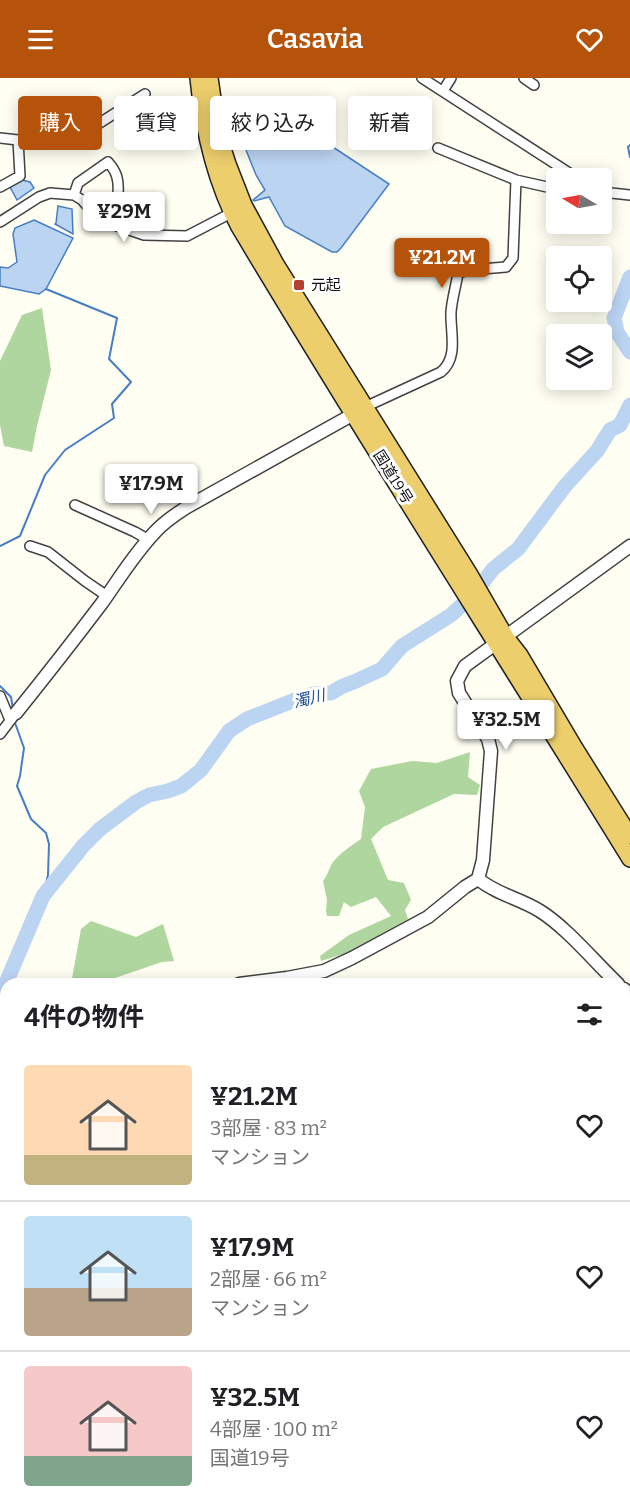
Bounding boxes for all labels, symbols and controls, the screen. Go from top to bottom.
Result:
icon: menu [24,23,57,56]
text: Casavia [267,23,363,55]
icon: heart [573,23,606,56]
chip: 購入 [18,96,102,150]
chip: 賃貸 [114,96,198,150]
chip: 絞り込み [210,96,336,150]
chip: 新着 [348,96,432,150]
north arrow [546,168,612,234]
map controls [546,168,612,390]
pin: ¥29M [88,192,160,243]
text: ¥29M [97,199,151,223]
pin: ¥21.2M [393,238,491,289]
text: ¥21.2M [408,245,476,269]
button: locate [546,246,612,312]
place label: 元起 [311,276,341,294]
marker: 元起 [292,278,306,292]
button: layers [546,324,612,390]
street label: 国道19号 [369,447,417,507]
pin: ¥17.9M [102,464,200,515]
text: ¥17.9M [119,471,183,495]
water label: 濁川 [291,685,329,711]
pin: ¥32.5M [457,700,555,751]
text: ¥32.5M [471,707,541,731]
icon: filters [573,998,606,1031]
text: 4件の物件 [24,1002,144,1033]
text: ¥21.2M [210,1081,298,1112]
icon: home [72,1089,144,1161]
icon: heart [573,1109,606,1142]
text: 3部屋 · 83 m² [210,1116,327,1140]
text: マンション [210,1145,310,1169]
text: ¥17.9M [210,1232,294,1263]
icon: home [72,1240,144,1312]
icon: heart [573,1260,606,1293]
text: 2部屋 · 66 m² [210,1267,327,1291]
text: マンション [210,1296,310,1320]
text: ¥32.5M [210,1382,300,1413]
icon: home [72,1390,144,1462]
icon: heart [573,1410,606,1443]
text: 4部屋 · 100 m² [210,1417,338,1441]
text: 国道19号 [210,1446,290,1470]

